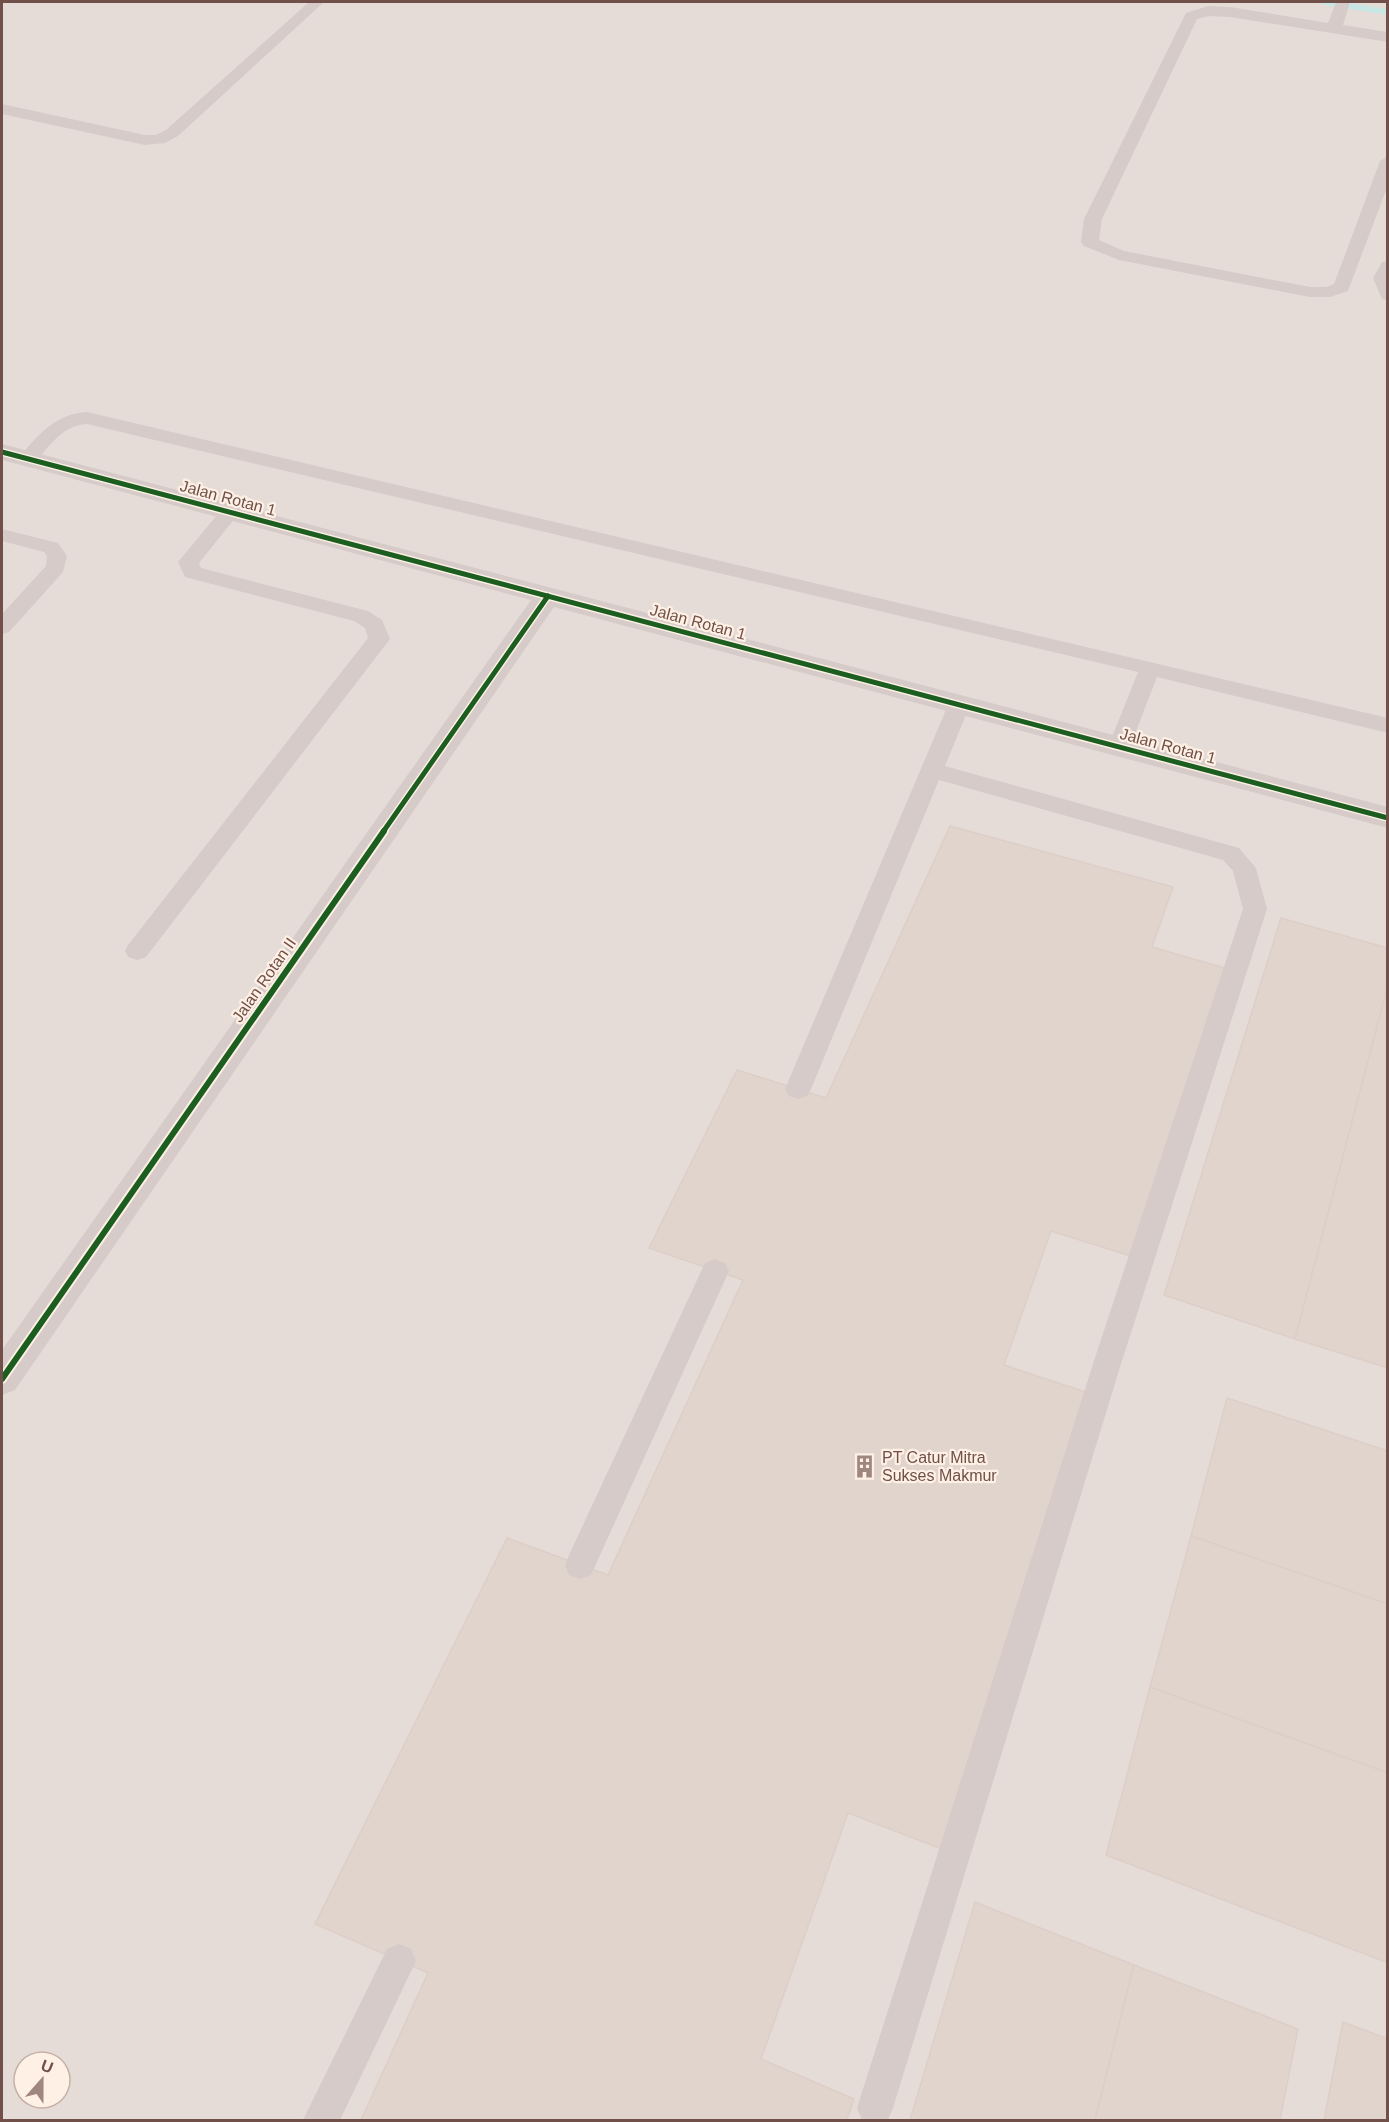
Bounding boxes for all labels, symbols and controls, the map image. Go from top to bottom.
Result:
street label: Jalan Rotan 1 [178,477,278,519]
street label: Jalan Rotan 1 [648,601,748,643]
street label: Jalan Rotan 1 [1118,725,1218,767]
street label: Jalan Rotan II [229,935,299,1025]
place label: PT Catur Mitra Sukses Makmur [882,1449,997,1484]
building icon: PT Catur Mitra Sukses Makmur [851,1453,877,1479]
north arrow [12,2050,72,2110]
text: U [39,2056,56,2076]

